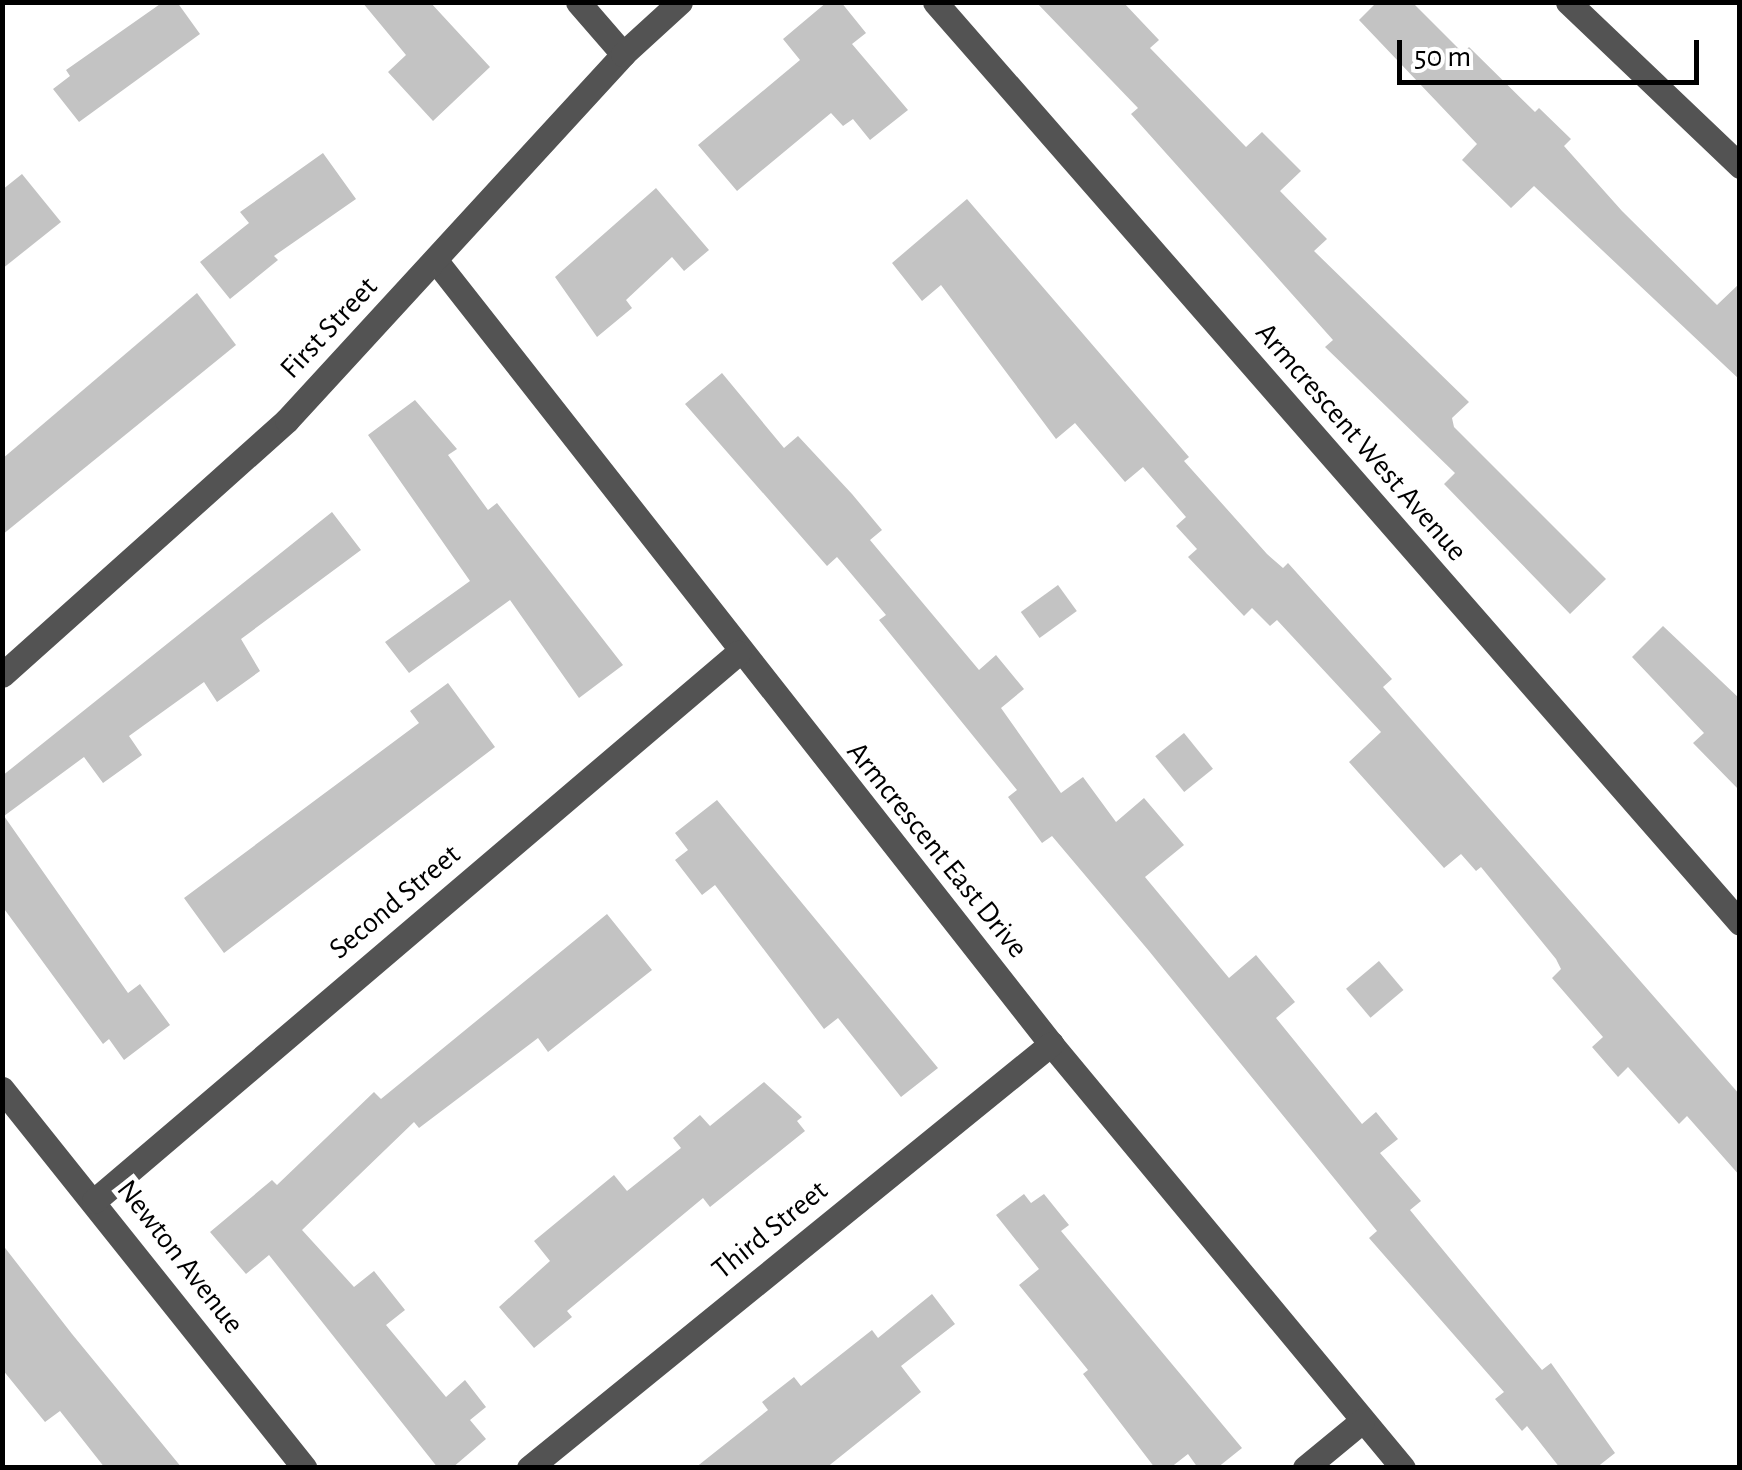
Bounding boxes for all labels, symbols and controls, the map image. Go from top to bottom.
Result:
scale bar [1402,20,1704,82]
text: 50 m [1414,42,1471,72]
street label: First Street [273,270,385,386]
street label: Armcrescent West Avenue [1248,315,1474,569]
street label: Armcrescent East Drive [839,735,1035,965]
street label: Second Street [322,837,468,967]
street label: Newton Avenue [109,1173,251,1341]
street label: Third Street [705,1173,835,1287]

